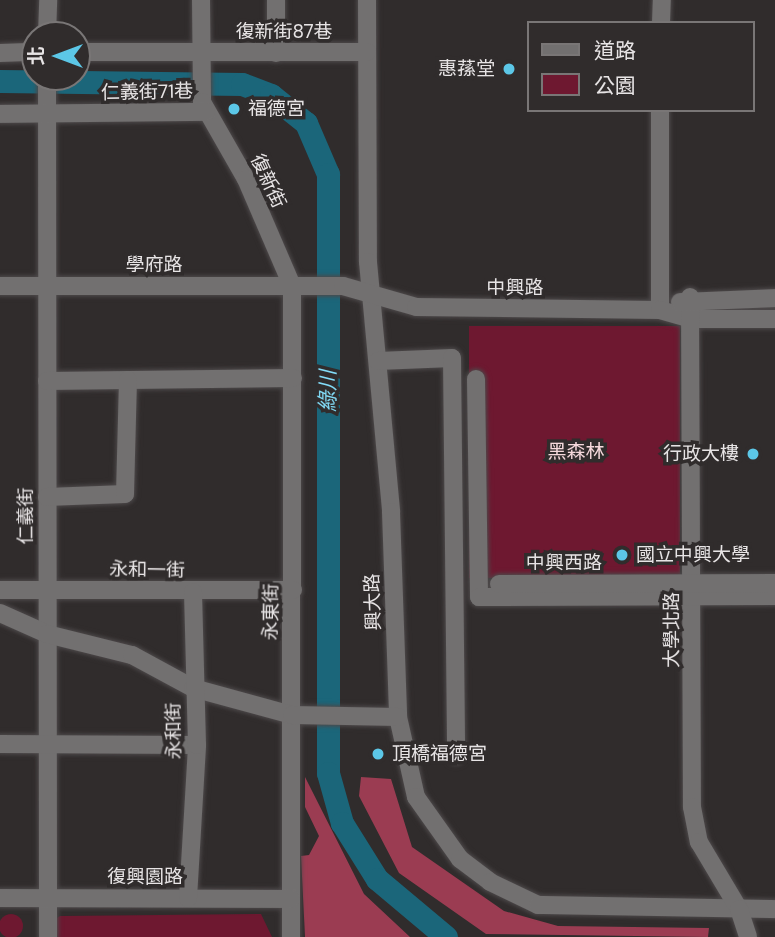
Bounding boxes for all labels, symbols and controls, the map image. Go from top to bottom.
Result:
north arrow [21,21,91,91]
street label: 復新街87巷 [235,21,333,43]
legend [526,21,754,112]
text: 道路 [594,37,636,65]
text: 北 [24,47,49,66]
place label: 惠蓀堂 [438,58,495,80]
marker: 惠蓀堂 [501,61,517,77]
text: 公園 [594,72,636,100]
street label: 仁義街71巷 [101,80,193,104]
place label: 福德宮 [248,98,305,120]
marker: 福德宮 [226,101,242,117]
street label: 復新街 [246,150,290,212]
street label: 學府路 [126,254,182,276]
street label: 中興路 [487,277,543,299]
water label: 綠川 [315,370,341,412]
park label: 黑森林 [548,441,604,463]
place label: 行政大樓 [663,443,739,465]
marker: 行政大樓 [745,446,761,462]
street label: 仁義街 [15,488,37,544]
place label: 國立中興大學 [636,544,750,566]
marker: 國立中興大學 [614,547,630,563]
street label: 中興西路 [526,552,602,574]
street label: 永和一街 [109,558,185,582]
street label: 興大路 [361,573,385,631]
street label: 永東街 [259,583,283,641]
street label: 大學北路 [661,592,683,668]
street label: 永和街 [162,702,186,760]
place label: 頂橋福德宮 [392,743,487,765]
marker: 頂橋福德宮 [370,746,386,762]
street label: 復興園路 [107,866,183,888]

